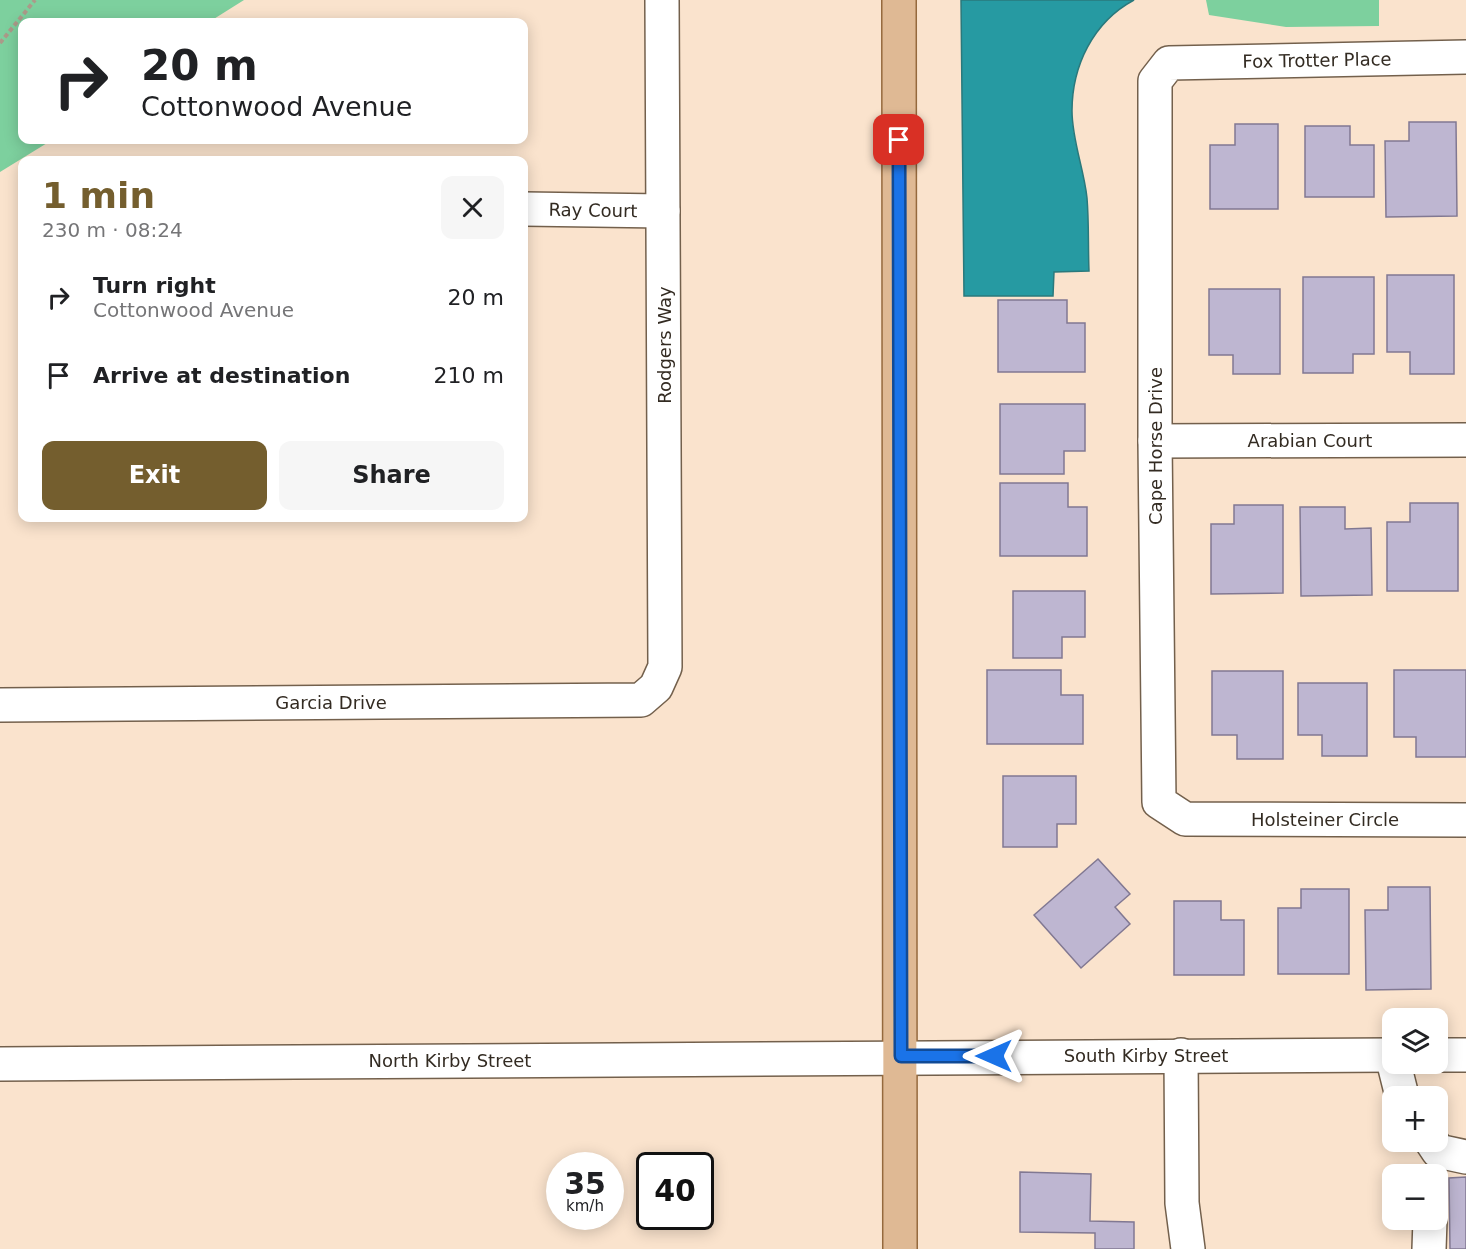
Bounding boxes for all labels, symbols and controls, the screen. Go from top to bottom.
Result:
text: 20 m [141,41,258,90]
icon: right [42,42,120,120]
street label: Fox Trotter Place [1242,48,1392,72]
text: Cottonwood Avenue [141,91,412,122]
pin [873,114,924,165]
icon: arrive [882,123,915,156]
text: 1 min [42,175,155,216]
button: close [441,176,504,239]
street label: Ray Court [548,199,638,221]
text: 230 m · 08:24 [42,218,183,242]
text: Turn right [93,273,216,298]
icon: right [42,281,75,314]
text: 20 m [448,285,504,310]
street label: Rodgers Way [654,286,675,404]
text: Cottonwood Avenue [93,298,294,322]
icon: arrive [42,359,75,392]
text: Arrive at destination [93,363,350,388]
text: 210 m [434,363,504,388]
street label: Cape Horse Drive [1145,367,1166,525]
street label: Arabian Court [1248,430,1372,451]
button: Exit [42,441,267,510]
button: Share [279,441,504,510]
street label: Garcia Drive [275,692,387,713]
street label: Holsteiner Circle [1251,809,1399,830]
map controls [1382,1008,1448,1230]
button: layers [1382,1008,1448,1074]
position arrow [962,1024,1026,1088]
street label: South Kirby Street [1064,1045,1228,1066]
street label: North Kirby Street [369,1050,531,1071]
button: + [1382,1086,1448,1152]
speed limit sign: 40 [636,1152,714,1230]
button: − [1382,1164,1448,1230]
text: 35 [564,1166,606,1201]
text: km/h [566,1197,604,1215]

